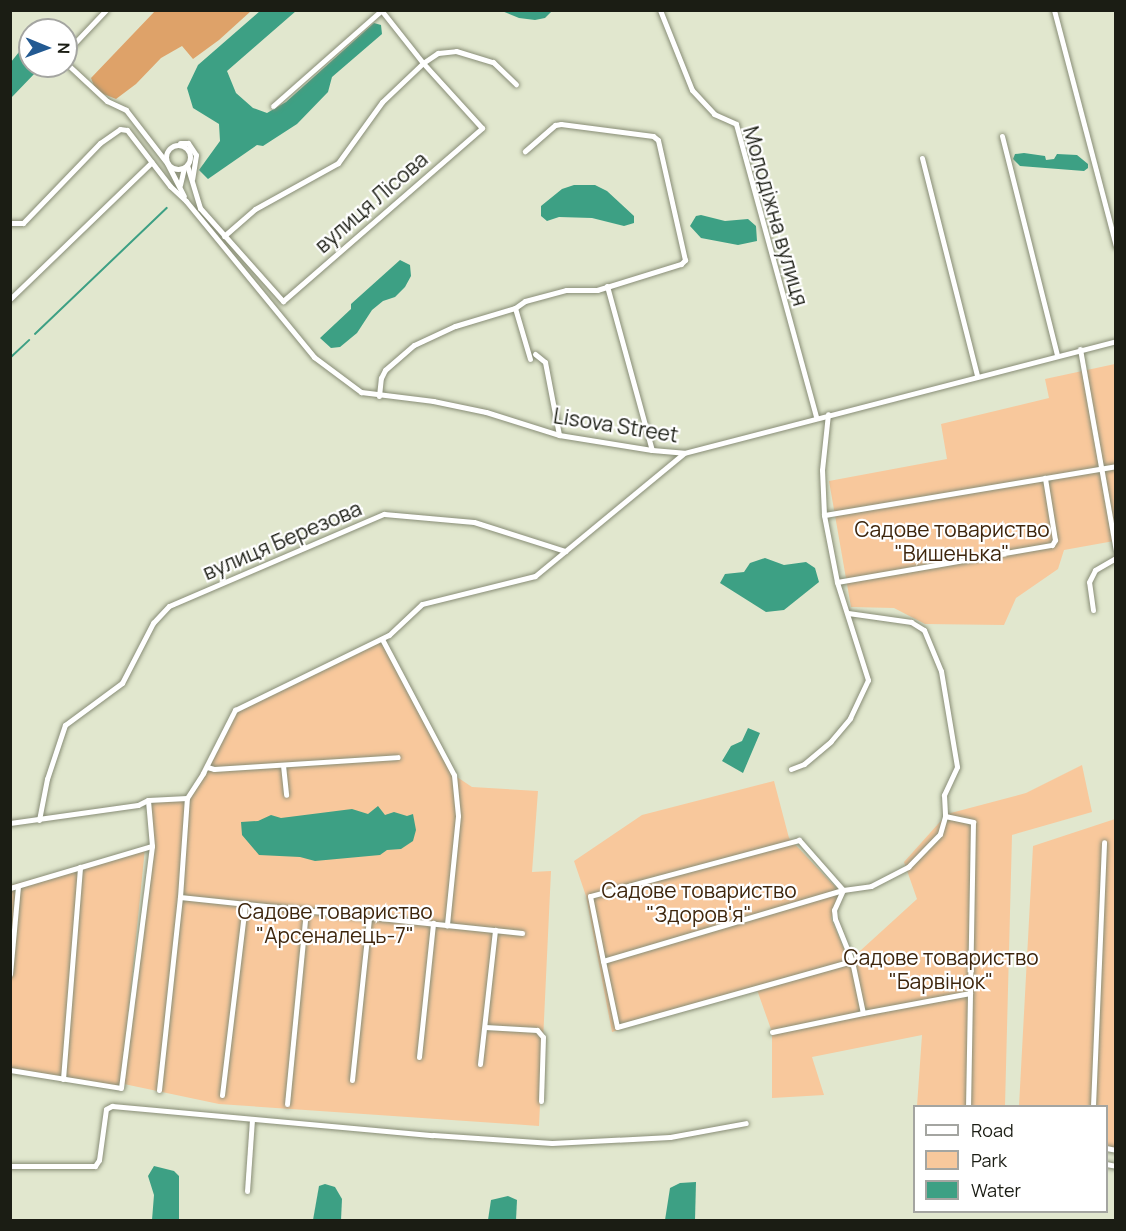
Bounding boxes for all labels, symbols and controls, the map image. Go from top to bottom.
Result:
north arrow [18,18,78,78]
text: N [53,42,75,54]
street label: Молодіжна вулиця [738,123,814,309]
street label: вулиця Лісова [310,146,432,258]
street label: Lisova Street [552,403,680,447]
street label: вулиця Березова [199,495,365,585]
park label: Садове товариство "Вишенька" [854,516,1050,566]
park label: Садове товариство "Здоров'я" [601,877,797,927]
park label: Садове товариство "Арсеналець-7" [237,898,433,948]
park label: Садове товариство "Барвінок" [843,944,1039,994]
legend [913,1105,1108,1213]
text: Road [971,1118,1014,1142]
text: Park [971,1148,1007,1172]
text: Water [971,1178,1021,1202]

